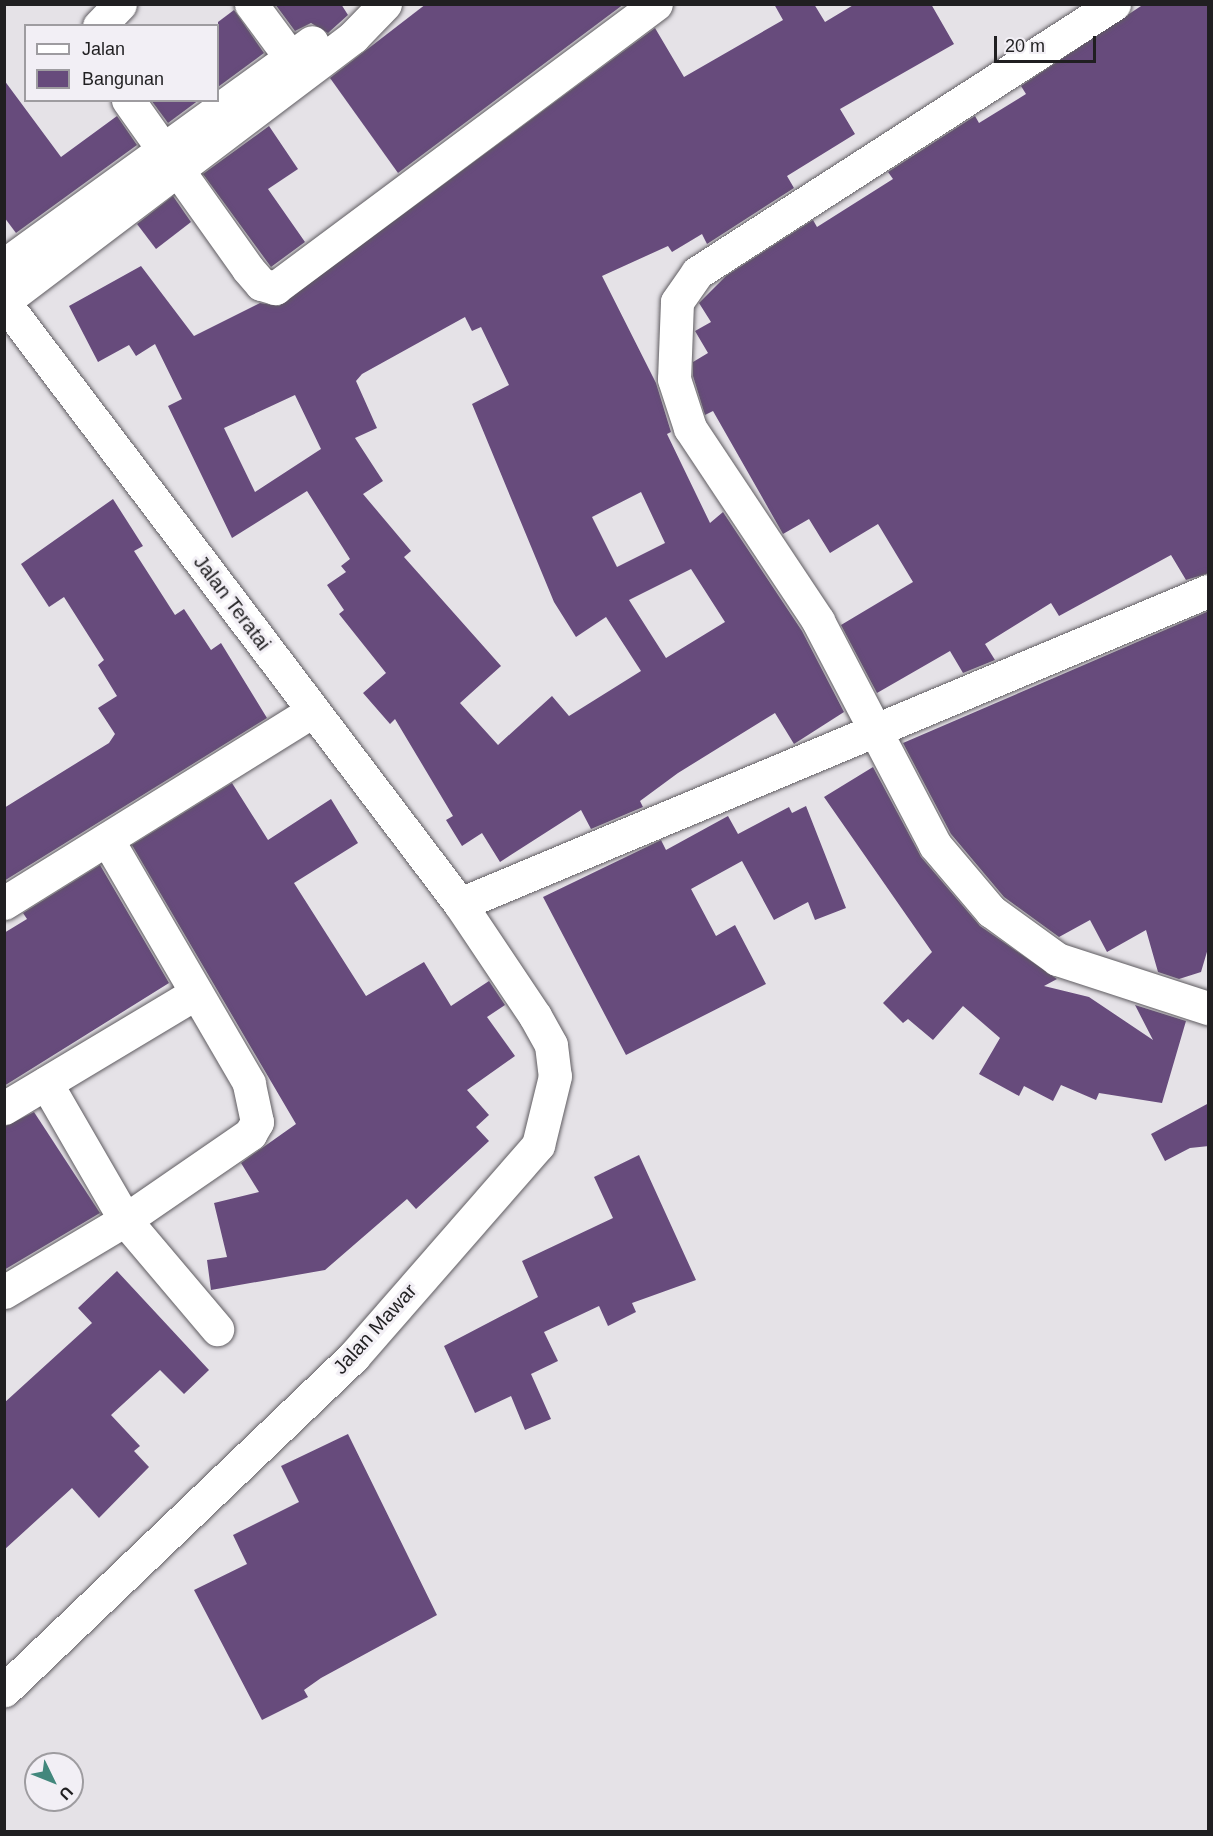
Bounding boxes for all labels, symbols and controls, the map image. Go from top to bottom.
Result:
legend [24,24,219,102]
scale bar [997,24,1099,62]
text: 20 m [1005,36,1045,56]
text: Jalan [82,39,125,59]
text: Bangunan [82,69,164,89]
street label: Jalan Teratai [188,550,276,656]
street label: Jalan Mawar [328,1279,422,1379]
north arrow [24,1752,84,1812]
text: U [56,1783,76,1803]

